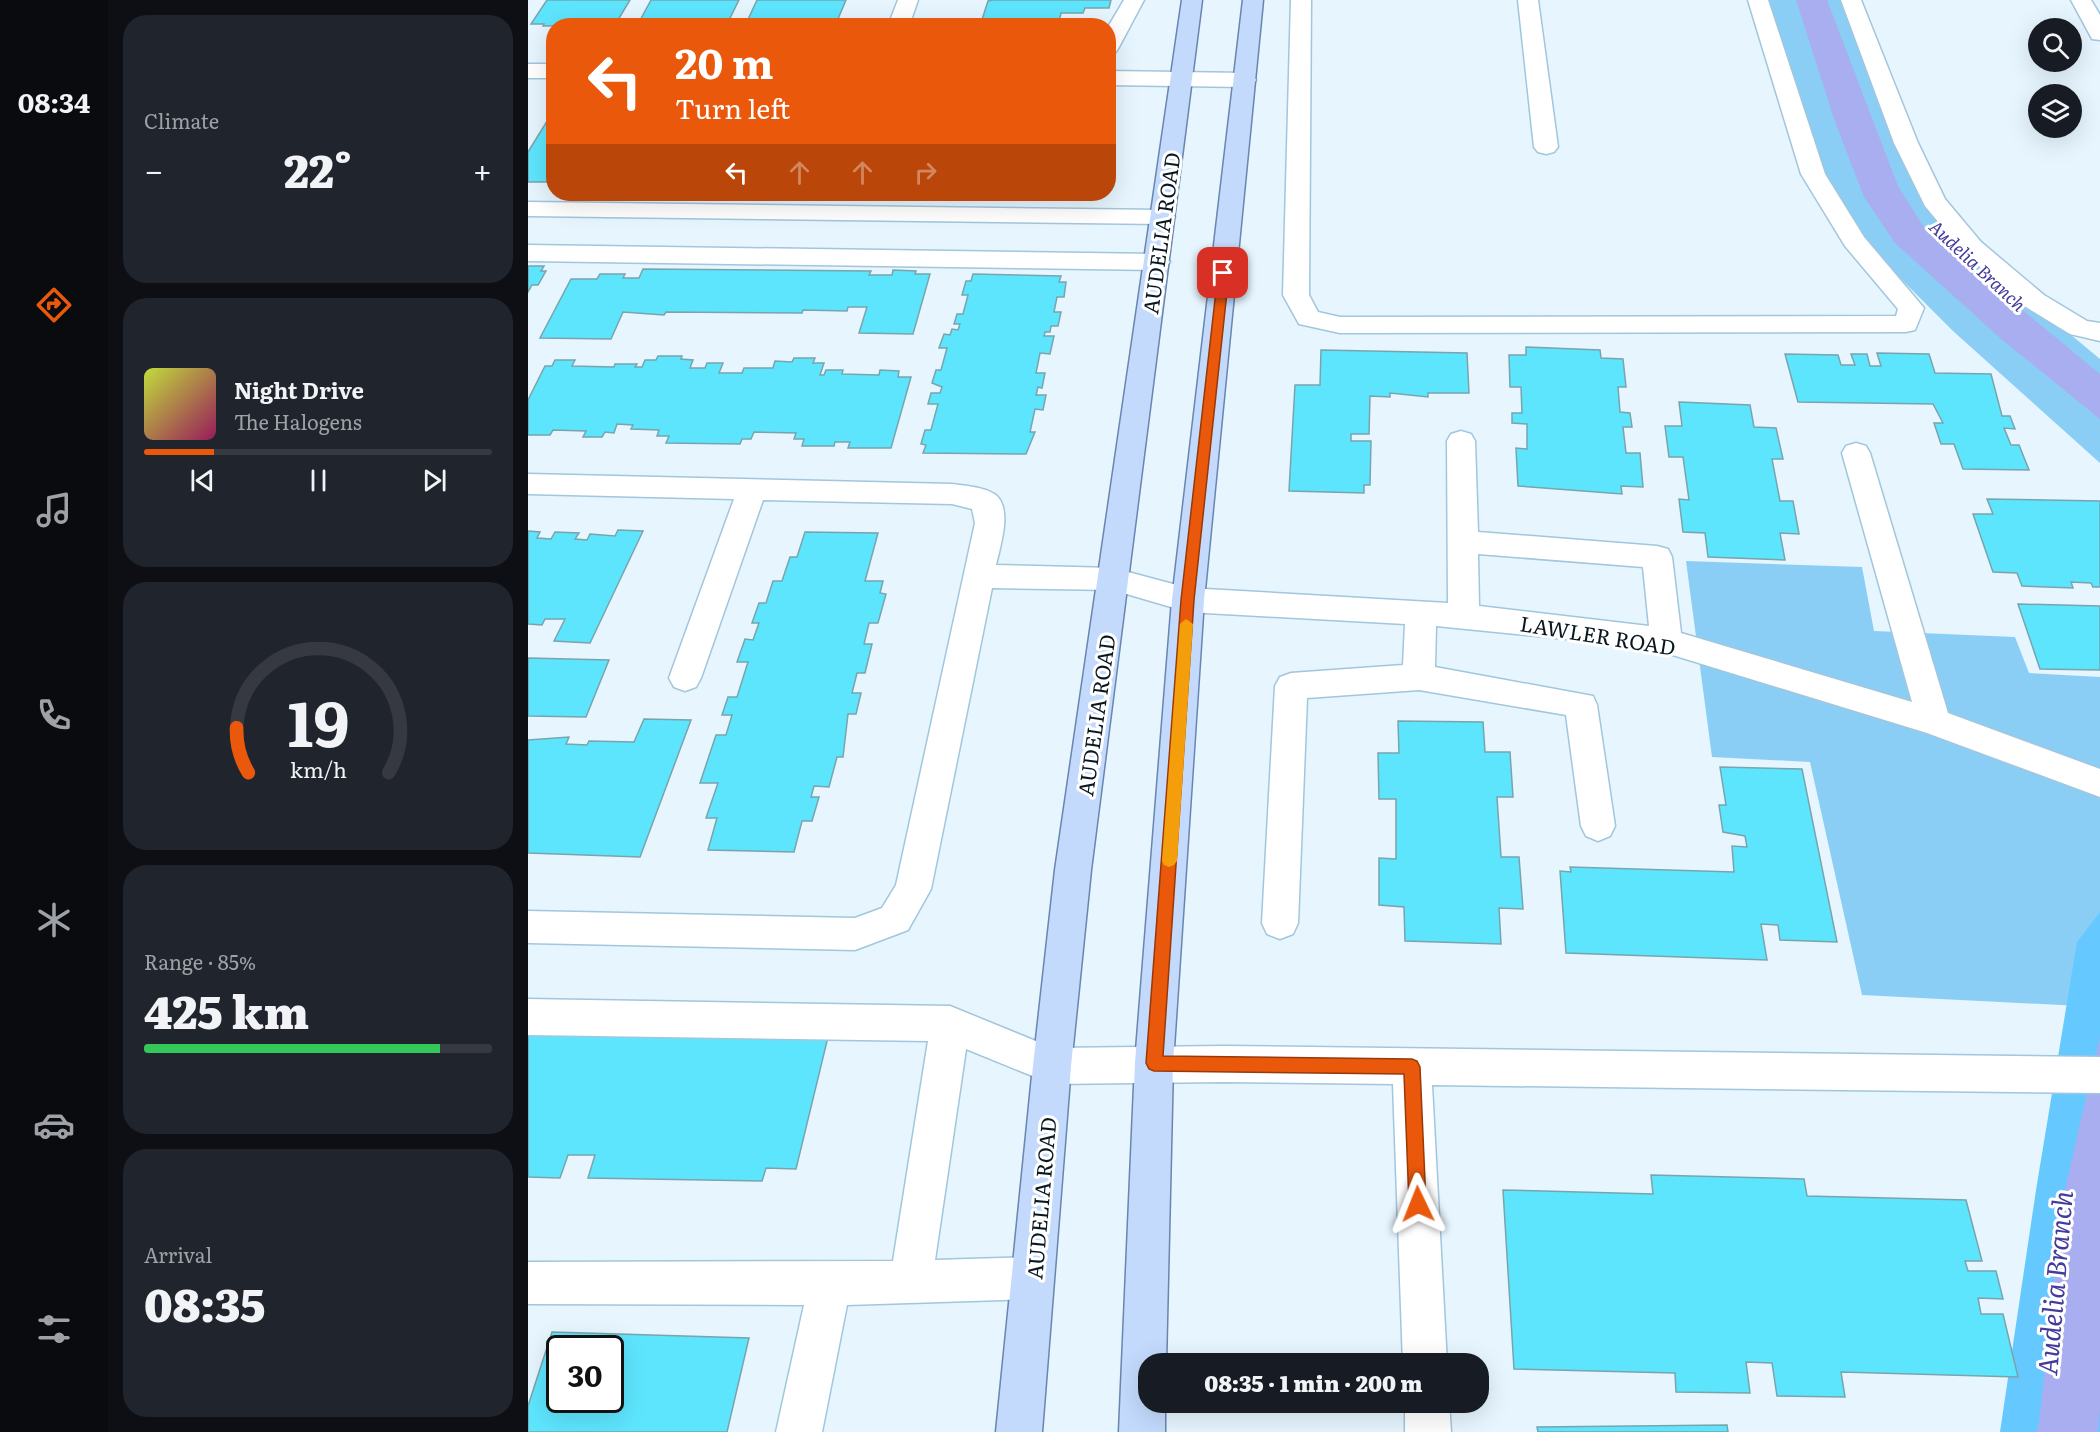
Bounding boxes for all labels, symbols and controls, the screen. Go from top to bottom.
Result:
map controls [2028,18,2082,138]
button: search [2028,18,2082,72]
text: 20 m [675,30,774,92]
icon: left [576,42,654,120]
text: 08:34 [18,81,90,121]
button: layers [2028,84,2082,138]
text: Turn left [675,87,790,127]
text: Climate [144,105,219,135]
text: 22° [284,135,352,202]
text: − [144,144,163,193]
text: + [473,144,492,193]
street label: AUDELIA ROAD [1133,150,1187,316]
icon: left [720,156,753,189]
icon: ahead [783,156,816,189]
icon: ahead [846,156,879,189]
icon: right [909,156,942,189]
water label: Audelia Branch [1924,213,2033,317]
pin [1197,247,1248,298]
icon: arrive [1206,256,1239,289]
icon: directions [33,284,75,326]
text: Night Drive [234,373,364,406]
text: The Halogens [234,406,362,436]
icon: previous [186,464,219,497]
icon: pause [302,464,335,497]
icon: next [418,464,451,497]
icon: music [33,489,75,531]
street label: LAWLER ROAD [1518,606,1678,662]
street label: AUDELIA ROAD [1068,632,1122,798]
text: 19 [287,674,349,766]
icon: phone [33,694,75,736]
text: km/h [289,753,347,785]
icon: climate [33,899,75,941]
text: Range · 85% [144,946,256,976]
text: 425 km [144,976,309,1043]
icon: car [33,1104,75,1146]
street label: AUDELIA ROAD [1017,1115,1063,1281]
position arrow [1386,1172,1450,1236]
water label: Audelia Branch [2025,1189,2081,1377]
text: Arrival [144,1239,212,1269]
text: 08:35 [144,1269,265,1336]
icon: filters [33,1308,75,1350]
speed limit sign: 30 [546,1335,624,1413]
text: 08:35 · 1 min · 200 m [1204,1366,1423,1399]

